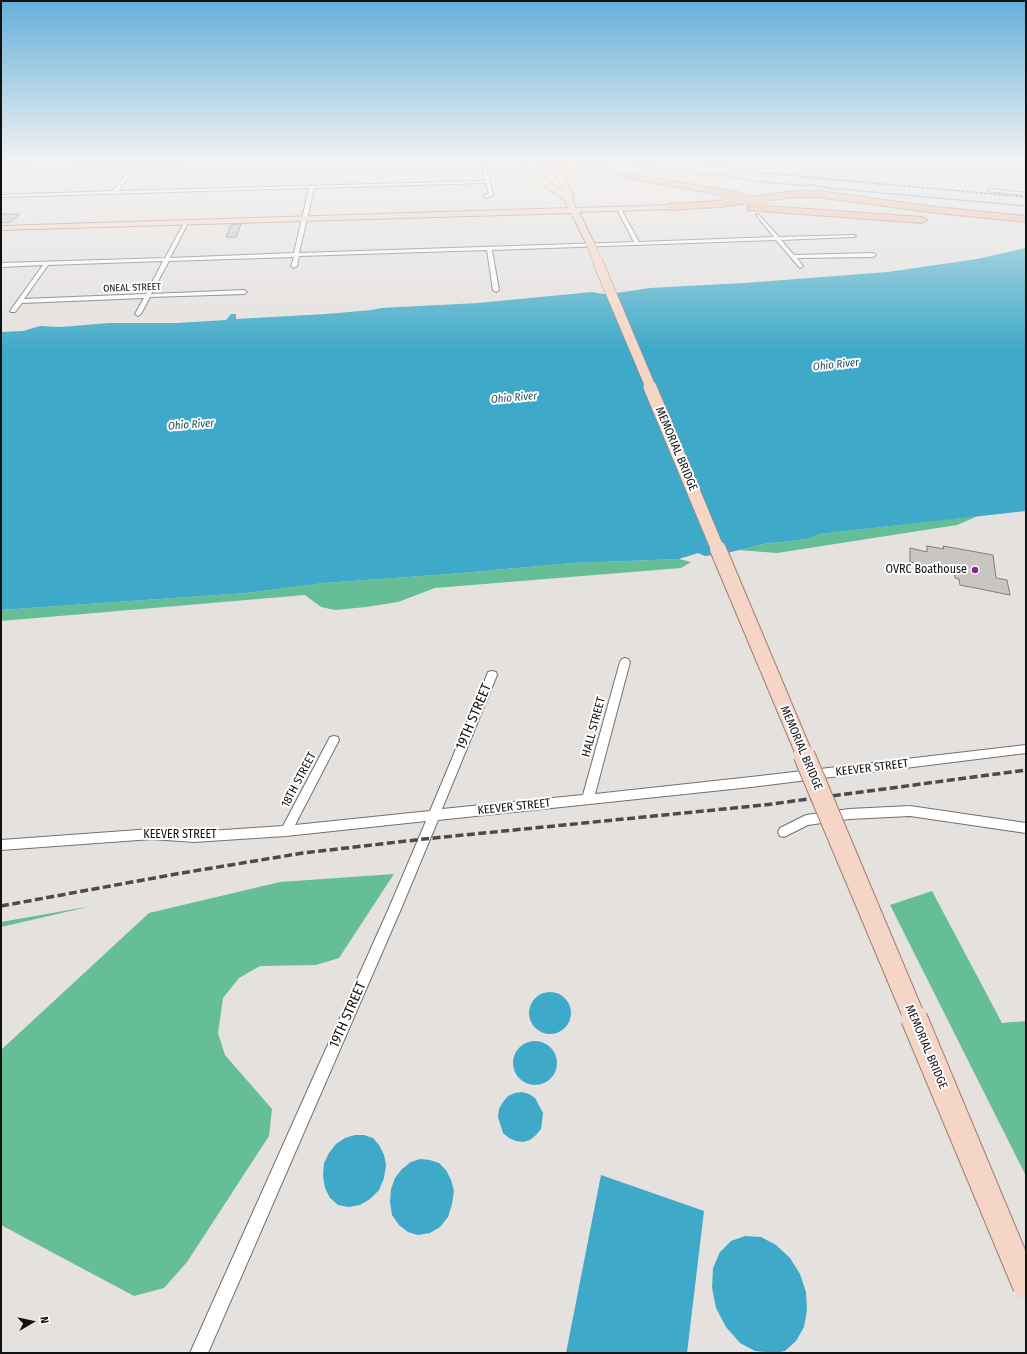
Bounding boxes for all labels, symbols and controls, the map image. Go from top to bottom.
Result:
street label: ONEAL STREET [103,281,161,295]
water label: Ohio River [812,356,860,374]
water label: Ohio River [490,389,538,407]
street label: MEMORIAL BRIDGE [652,405,700,493]
water label: Ohio River [167,417,215,433]
place label: OVRC Boathouse [886,563,967,577]
marker: OVRC Boathouse [970,565,980,575]
street label: 19TH STREET [452,681,496,753]
street label: HALL STREET [579,695,609,759]
street label: MEMORIAL BRIDGE [777,704,825,792]
street label: 18TH STREET [278,750,320,810]
street label: KEEVER STREET [835,756,909,780]
street label: KEEVER STREET [477,796,551,818]
street label: KEEVER STREET [143,828,217,842]
street label: 19TH STREET [326,979,370,1051]
street label: MEMORIAL BRIDGE [902,1003,950,1091]
north arrow [12,1302,52,1342]
text: N [37,1316,51,1324]

